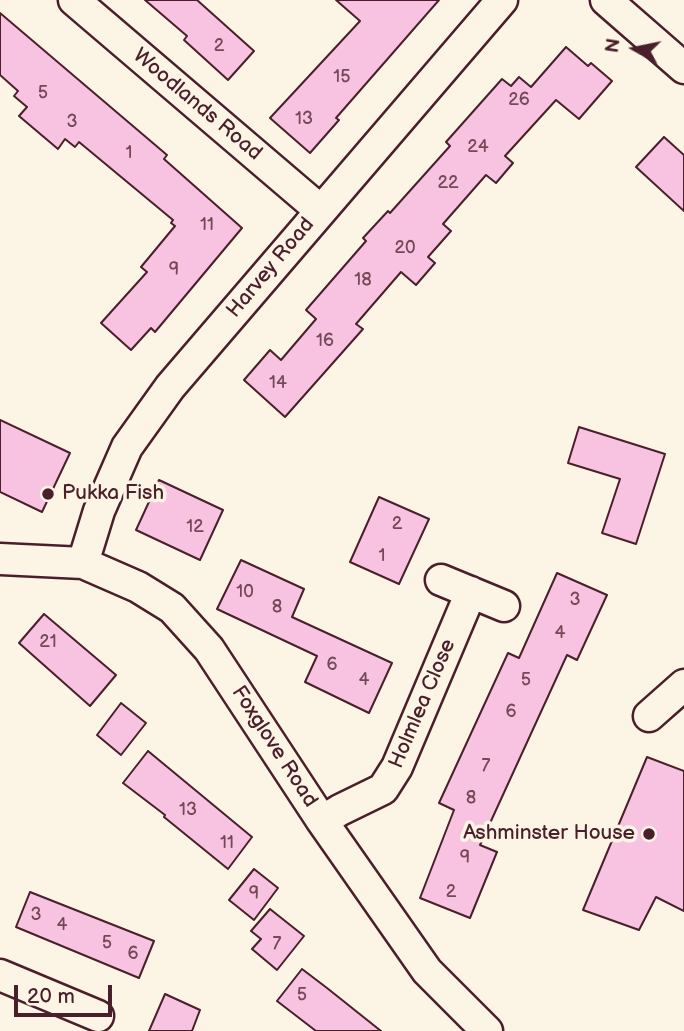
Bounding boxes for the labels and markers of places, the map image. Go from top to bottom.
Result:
place label: Pukka Fish [62,481,164,507]
marker: Pukka Fish [40,486,56,502]
place label: Ashminster House [463,821,635,847]
marker: Ashminster House [641,826,657,842]

